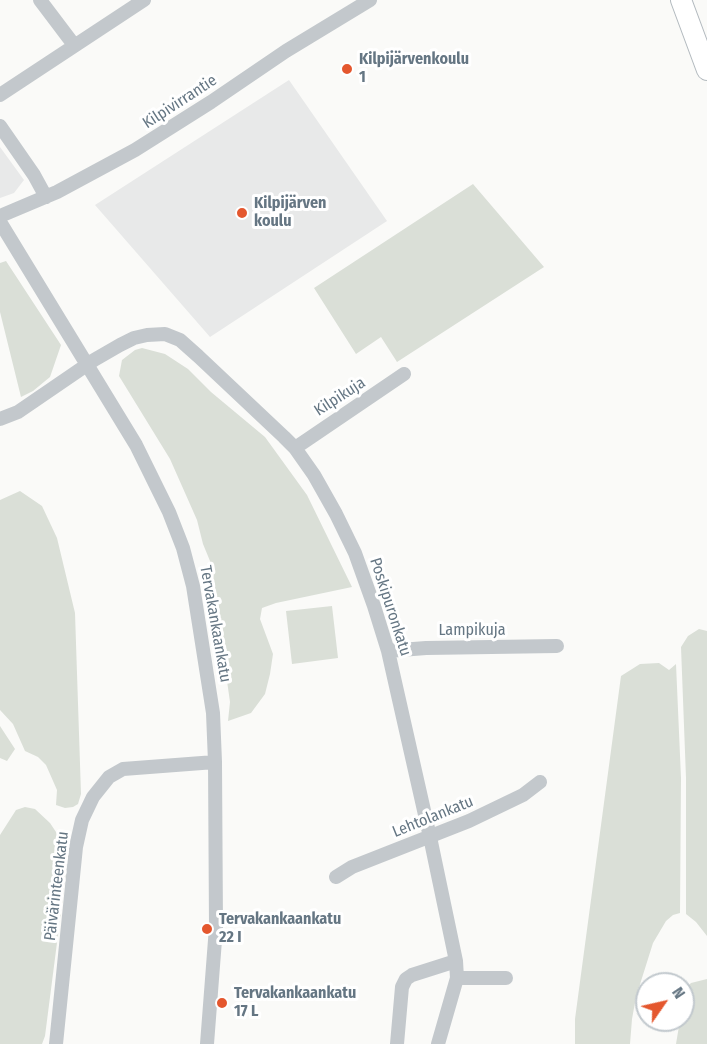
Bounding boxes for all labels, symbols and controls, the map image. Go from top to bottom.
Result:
place label: Kilpijärvenkoulu 1 [359,50,469,88]
marker: Kilpijärvenkoulu 1 [340,62,354,76]
street label: Kilpivirrantie [139,71,221,133]
place label: Kilpijärven koulu [254,194,326,232]
marker: Kilpijärven koulu [235,206,249,220]
street label: Kilpikuja [311,373,369,421]
street label: Poskipuronkatu [365,555,415,659]
street label: Tervakankaankatu [195,564,235,684]
street label: Lampikuja [438,621,506,641]
street label: Lehtolankatu [390,792,476,842]
street label: Päivärinteenkatu [41,830,73,942]
place label: Tervakankaankatu 22 I [219,910,341,948]
marker: Tervakankaankatu 22 I [200,922,214,936]
north arrow [635,972,695,1032]
text: N [668,983,689,1002]
place label: Tervakankaankatu 17 L [234,984,356,1022]
marker: Tervakankaankatu 17 L [215,996,229,1010]

